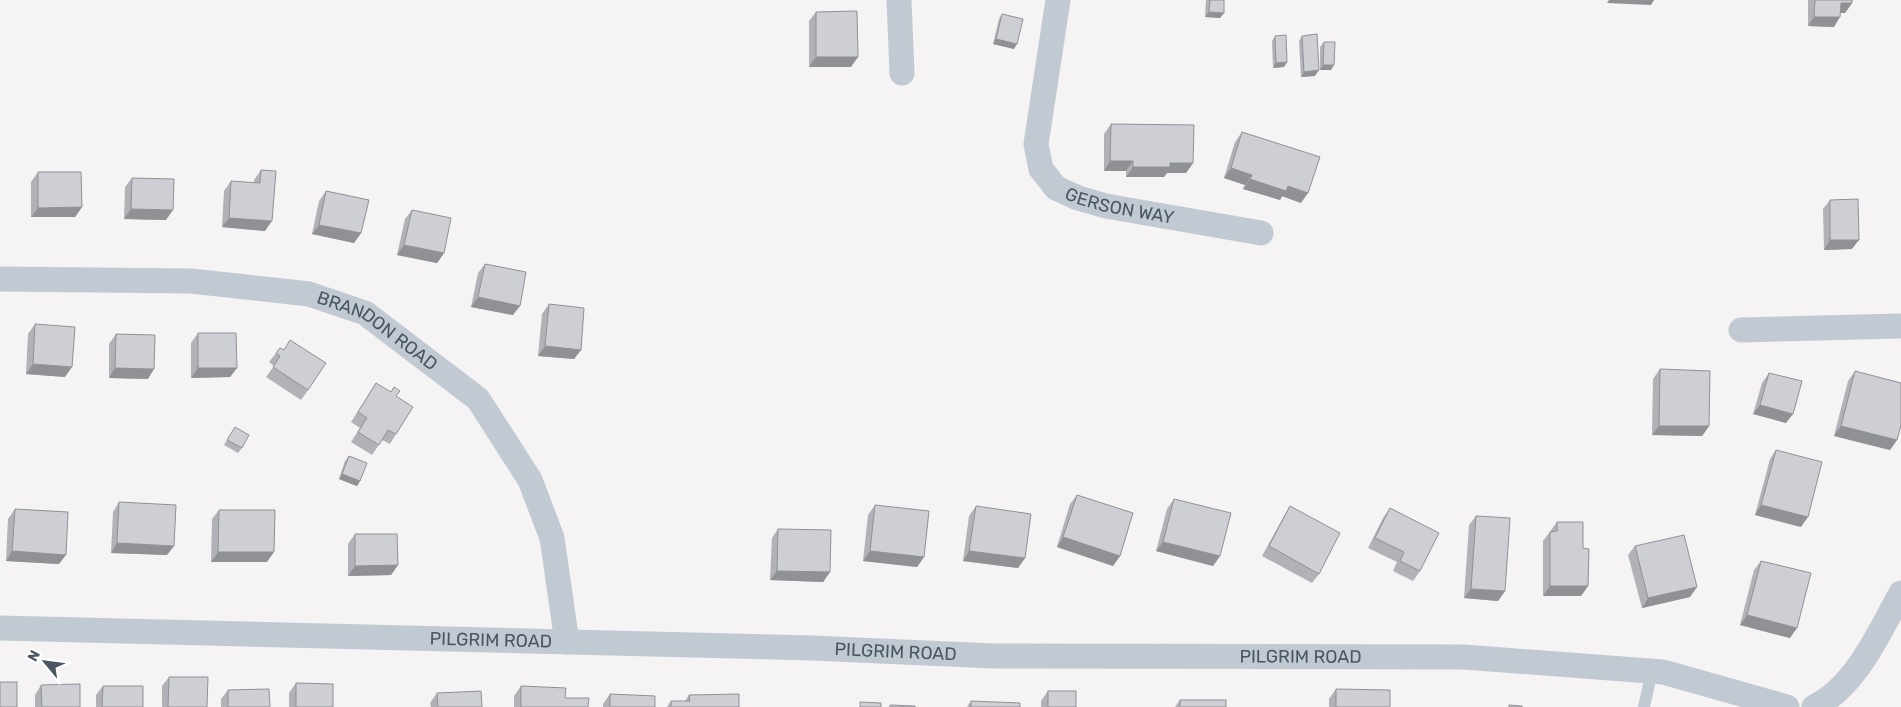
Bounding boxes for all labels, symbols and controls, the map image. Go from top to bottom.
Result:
street label: GERSON WAY [1061,183,1176,229]
street label: BRANDON ROAD [314,287,442,375]
street label: PILGRIM ROAD [429,628,552,653]
north arrow [20,637,70,687]
street label: PILGRIM ROAD [834,638,957,665]
street label: PILGRIM ROAD [1239,646,1362,668]
text: N [24,647,44,664]

